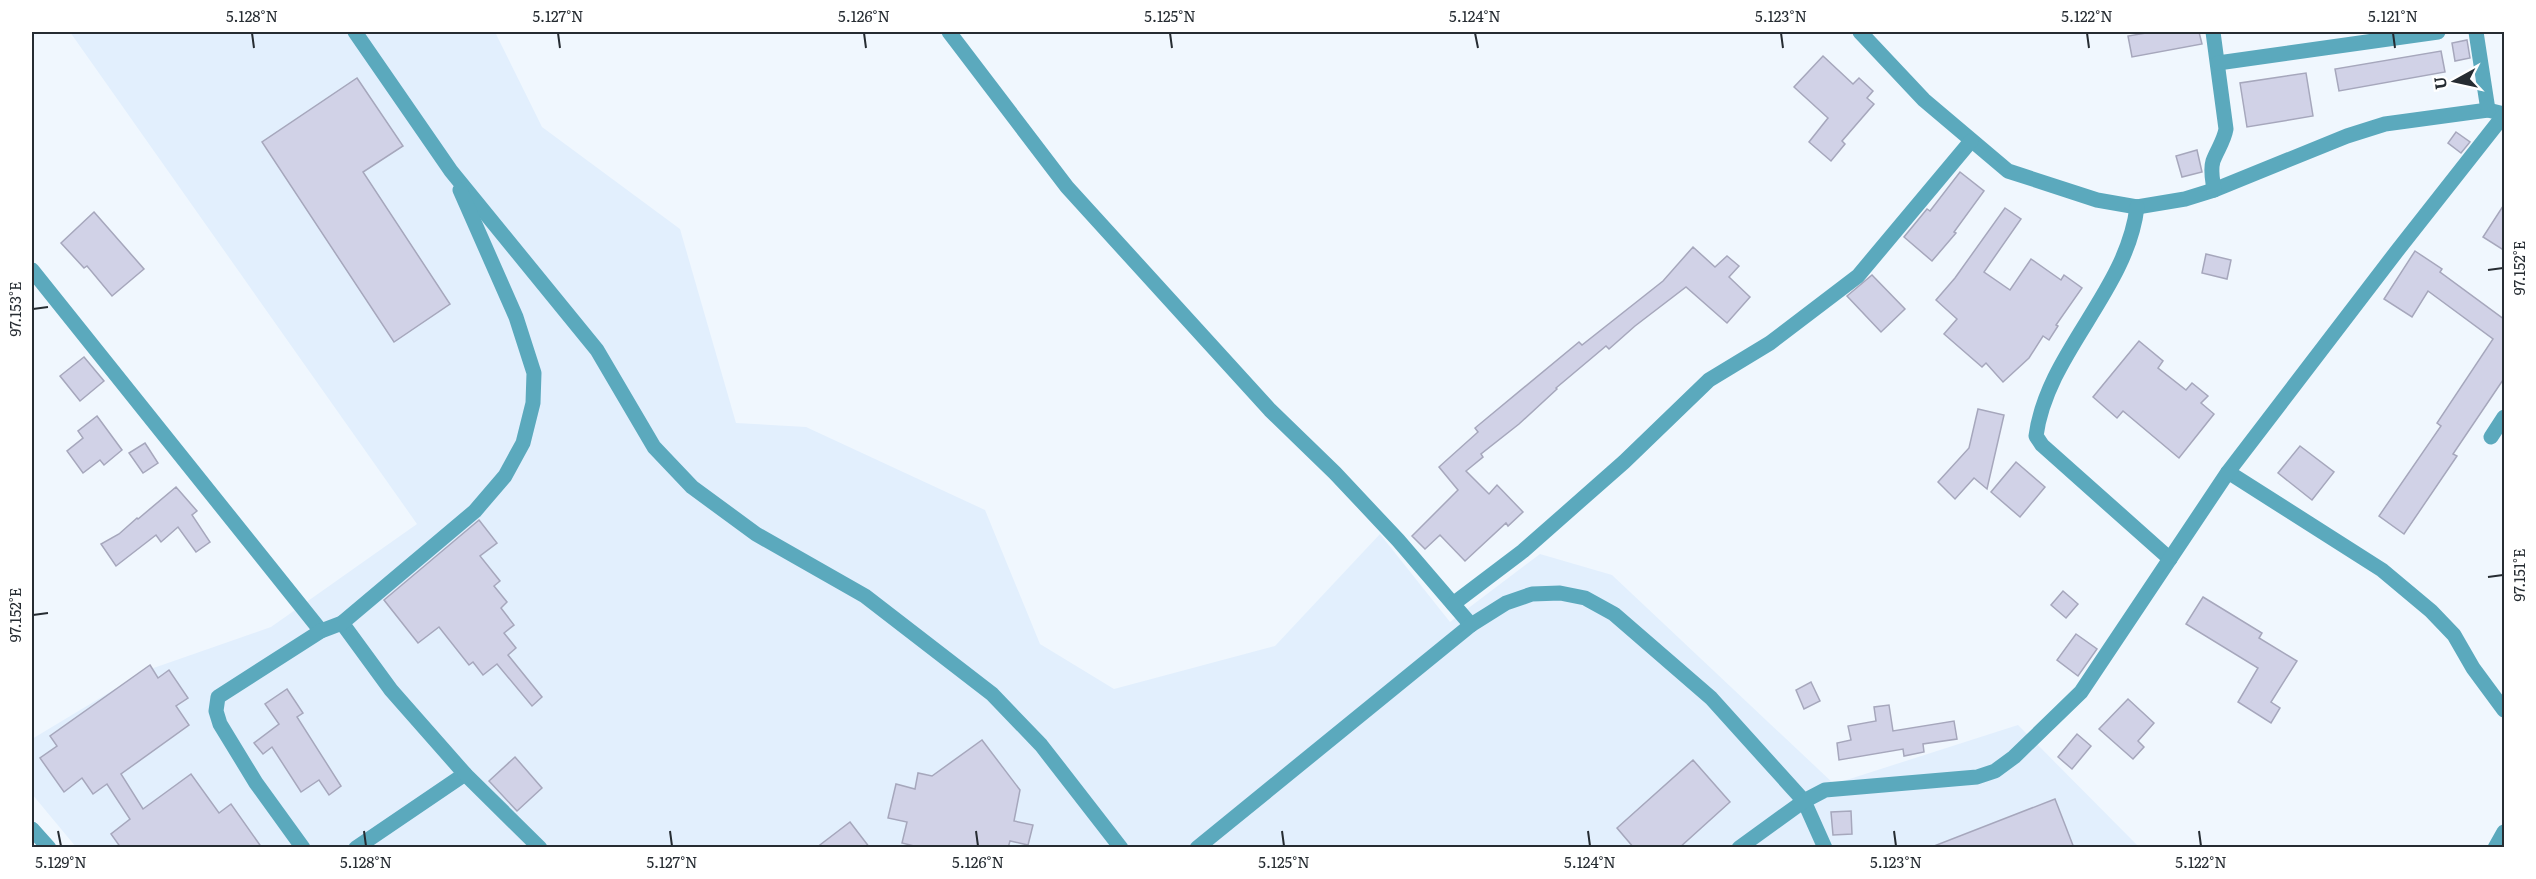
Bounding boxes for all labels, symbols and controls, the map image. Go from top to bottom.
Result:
text: 5.128°N [226,4,278,27]
text: 5.127°N [532,4,584,27]
text: 5.126°N [838,4,890,27]
text: 5.125°N [1144,4,1196,27]
text: 5.124°N [1449,4,1501,27]
text: 5.123°N [1755,4,1807,27]
text: 5.122°N [2061,4,2113,27]
text: 5.121°N [2368,4,2418,27]
north arrow [2425,51,2485,111]
text: U [2426,75,2452,91]
text: 97.152°E [2507,241,2530,295]
text: 97.153°E [3,281,26,337]
text: 97.151°E [2507,548,2530,602]
text: 97.152°E [3,588,26,642]
text: 5.129°N [35,850,87,873]
text: 5.128°N [340,850,392,873]
text: 5.127°N [646,850,698,873]
text: 5.126°N [952,850,1004,873]
text: 5.125°N [1258,850,1310,873]
text: 5.124°N [1564,850,1616,873]
text: 5.123°N [1870,850,1922,873]
text: 5.122°N [2175,850,2227,873]

